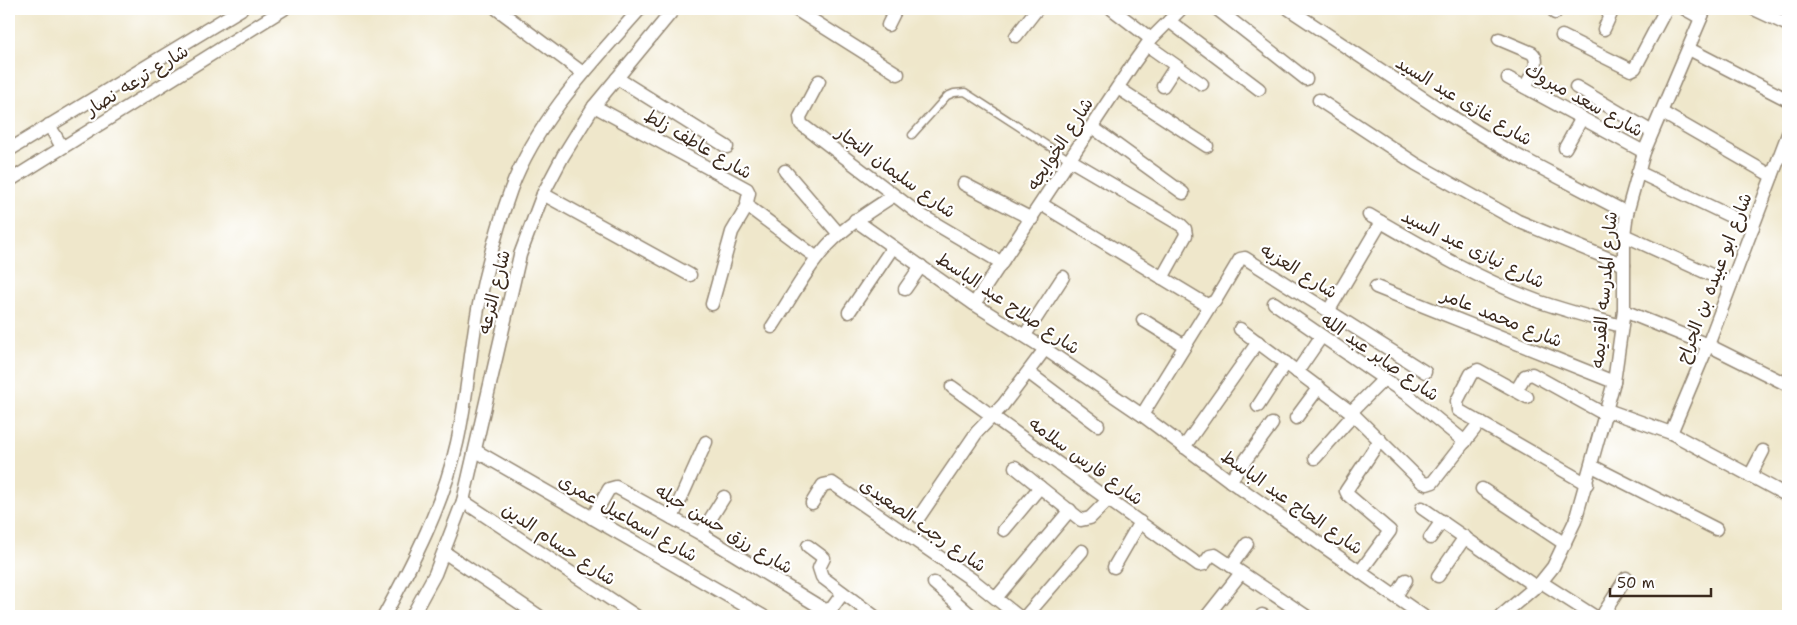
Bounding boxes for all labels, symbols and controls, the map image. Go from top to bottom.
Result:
street label: شارع ترعه نصار [79,39,193,122]
street label: شارع غازى عبد السيد [1391,51,1537,151]
street label: شارع سعد مبروك [1521,58,1647,142]
street label: شارع الخوايجه [1021,93,1099,195]
street label: شارع عاطف زلط [640,103,756,185]
street label: شارع سليمان النجار [830,119,961,224]
street label: شارع ابو عبيده بن الجراح [1670,189,1758,367]
street label: شارع نيازى عبد السيد [1397,204,1549,294]
street label: شارع المدرسه القديمه [1585,210,1623,370]
street label: شارع العزبه [1256,238,1342,304]
street label: شارع صلاح عبد الباسط [931,246,1085,360]
street label: شارع الترعه [472,247,516,337]
street label: شارع محمد عامر [1436,282,1566,353]
street label: شارع صابر عبد الله [1316,307,1444,407]
street label: شارع فارس سلامه [1024,411,1148,511]
street label: شارع الحاج عبد الباسط [1216,444,1368,560]
street label: شارع اسماعيل عمرى [554,468,702,568]
street label: شارع رجب الصعيدى [855,472,991,578]
street label: شارع رزق حسن حبله [651,478,797,580]
street label: شارع حسام الدين [496,497,621,593]
scale bar [1610,565,1711,597]
text: 50 m [1617,573,1655,593]

